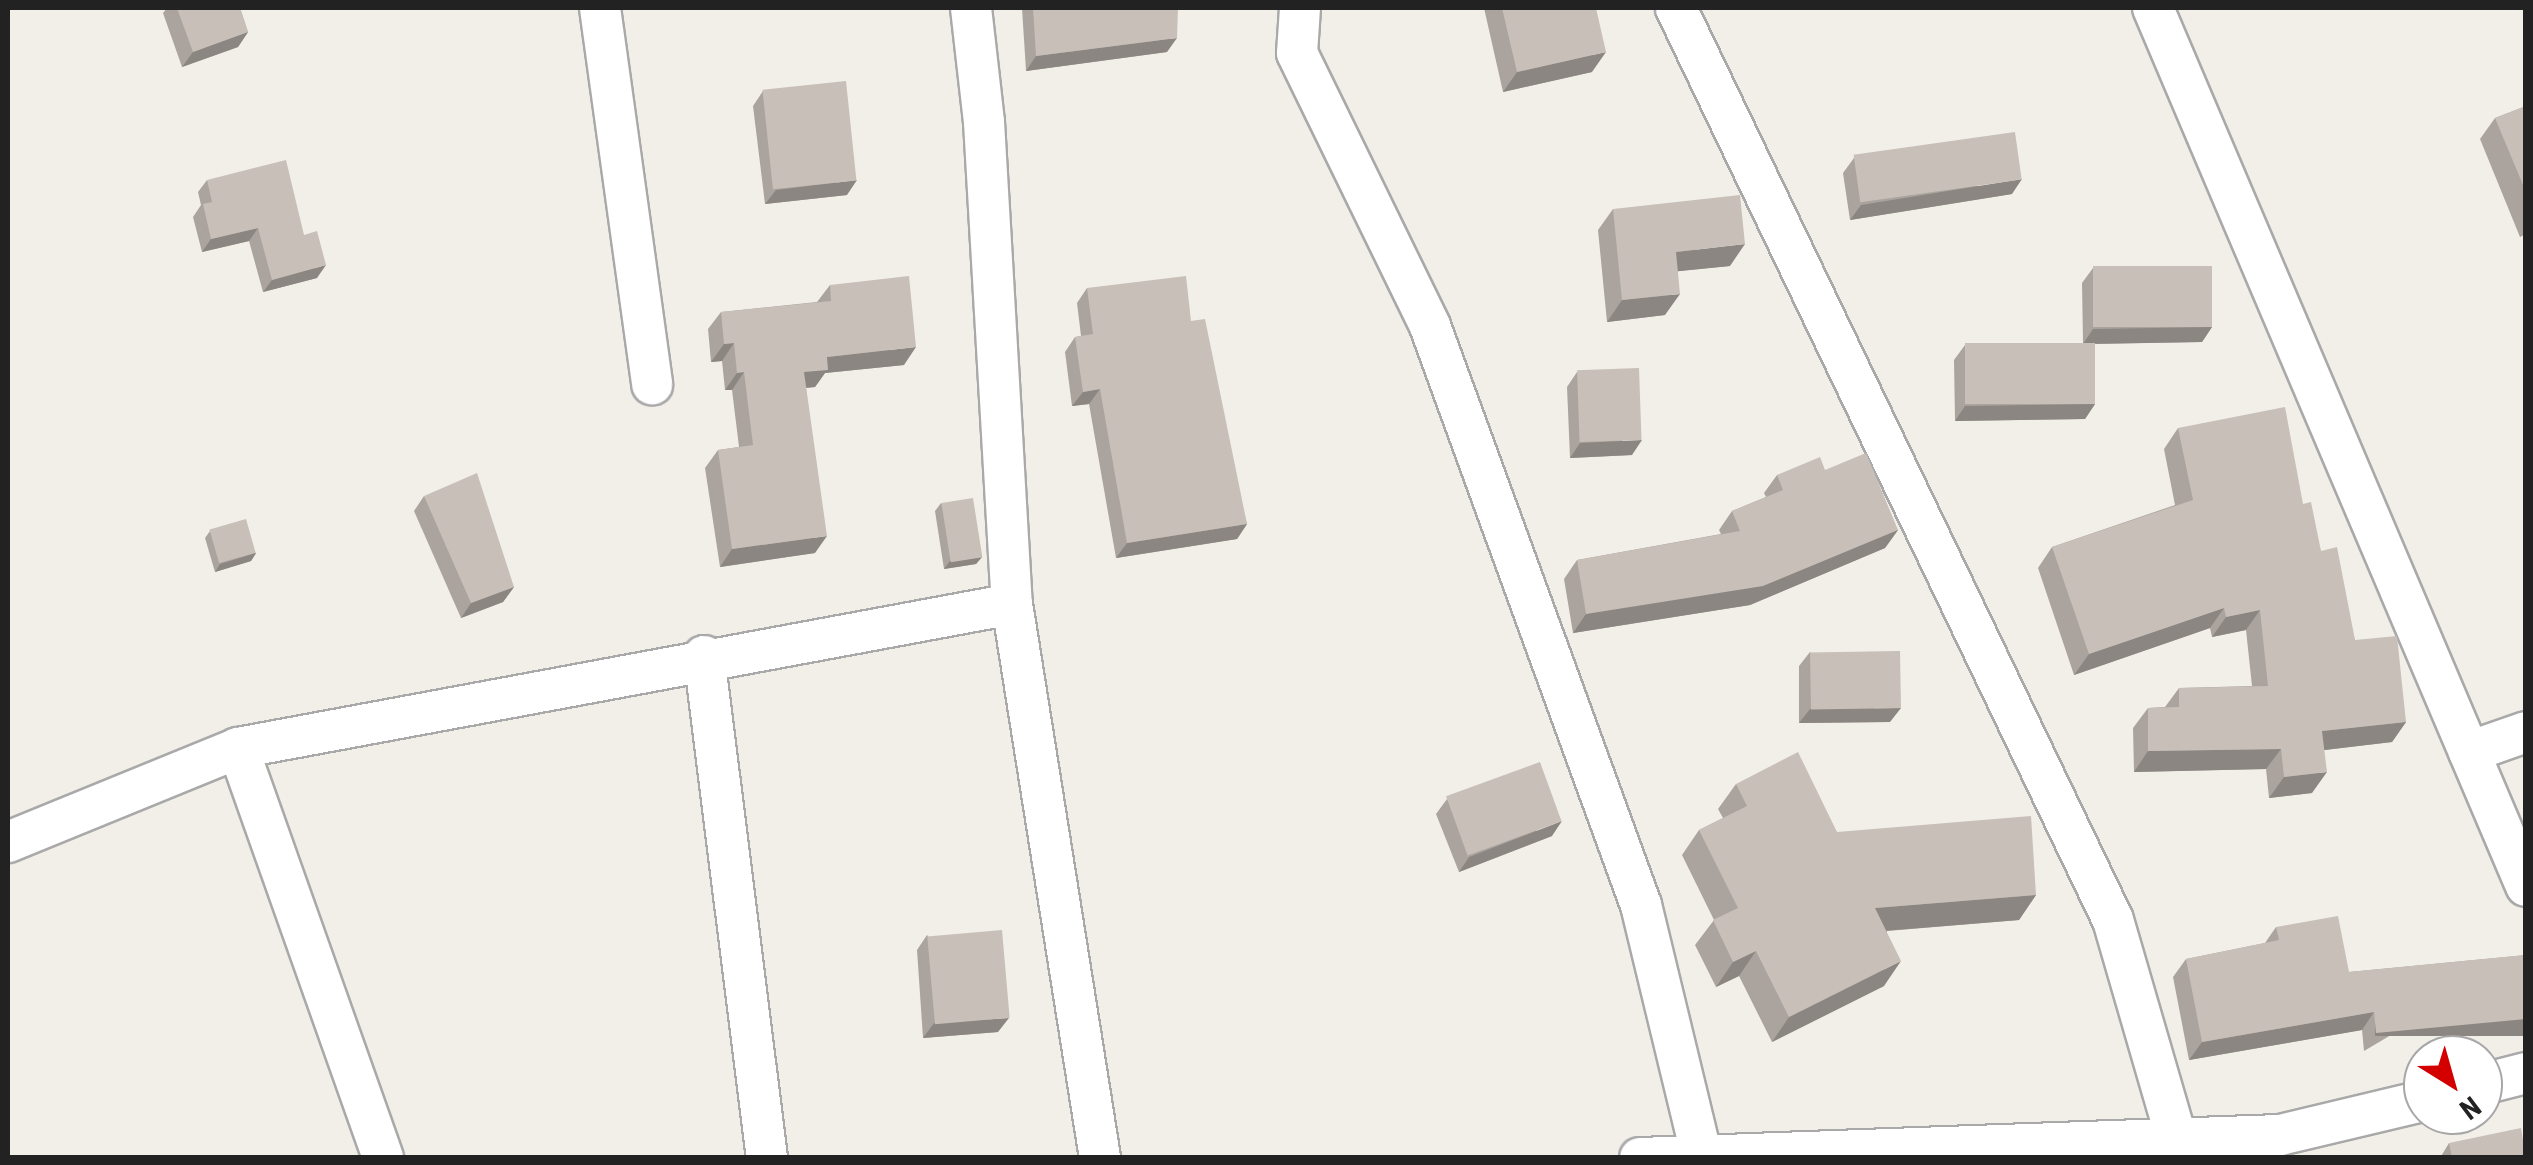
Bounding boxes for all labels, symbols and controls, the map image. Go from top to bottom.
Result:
north arrow [2403,1035,2503,1135]
text: N [2453,1089,2487,1126]

